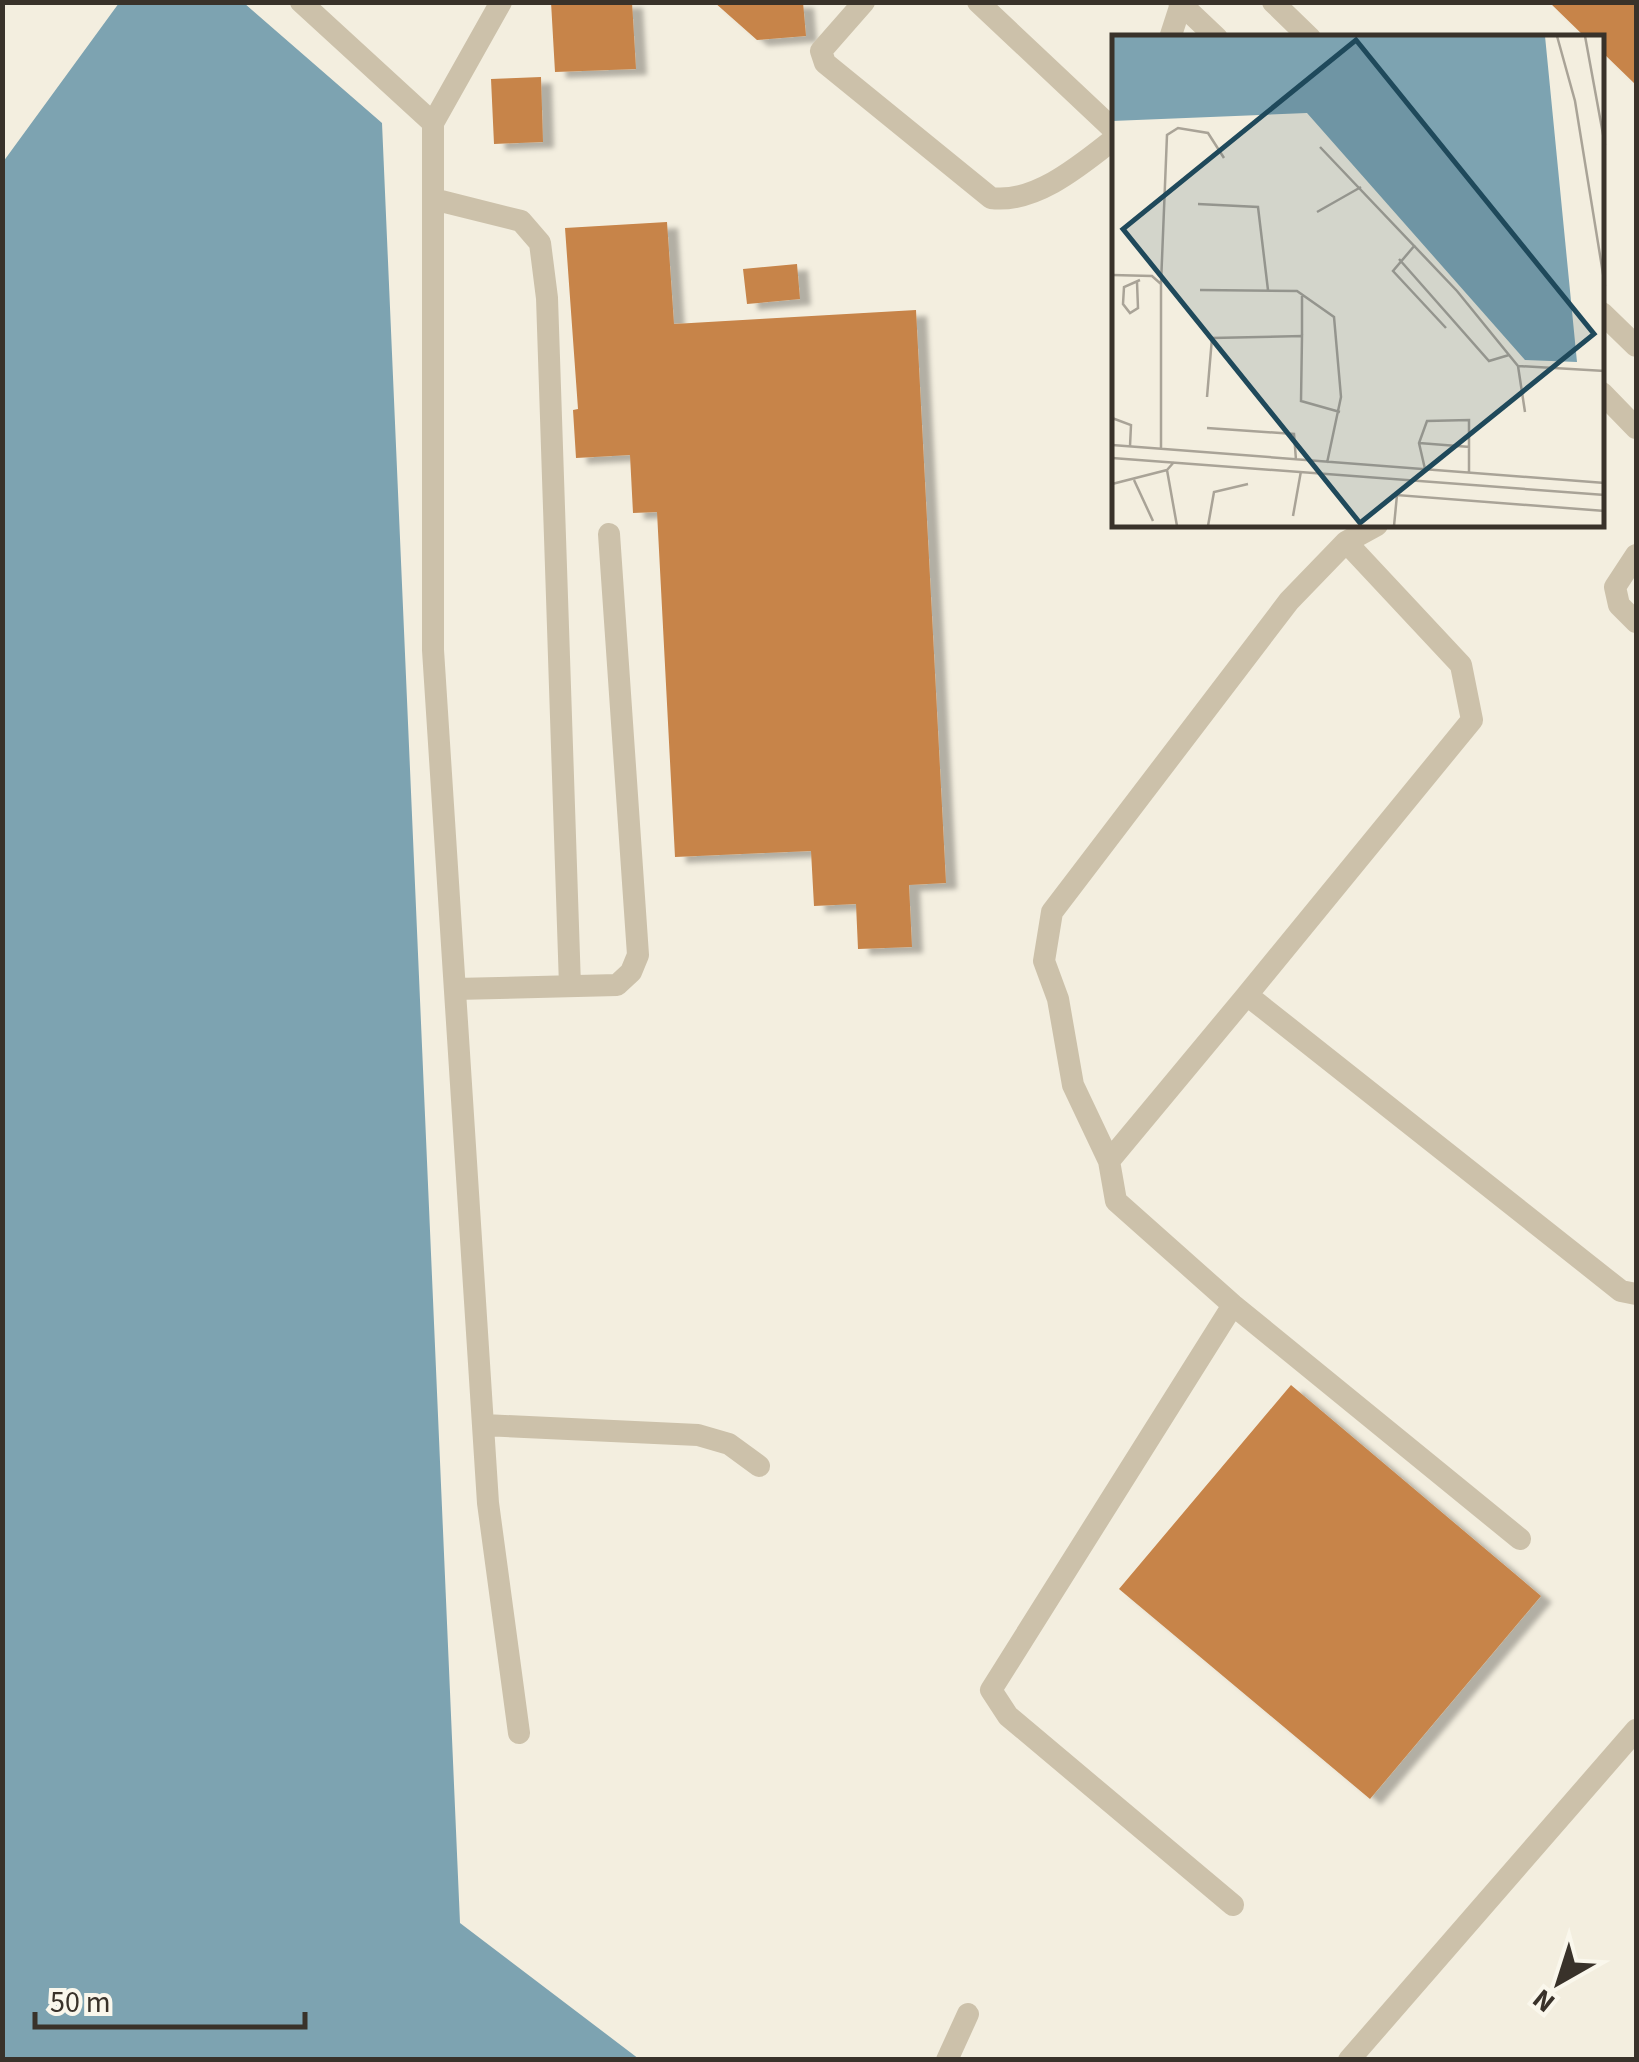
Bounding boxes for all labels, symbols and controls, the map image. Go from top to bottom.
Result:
inset map [1112,35,1604,528]
north arrow [1509,1932,1609,2032]
scale bar [35,1967,305,2029]
text: N [1524,1979,1564,2022]
text: 50 m [50,1981,111,2024]

